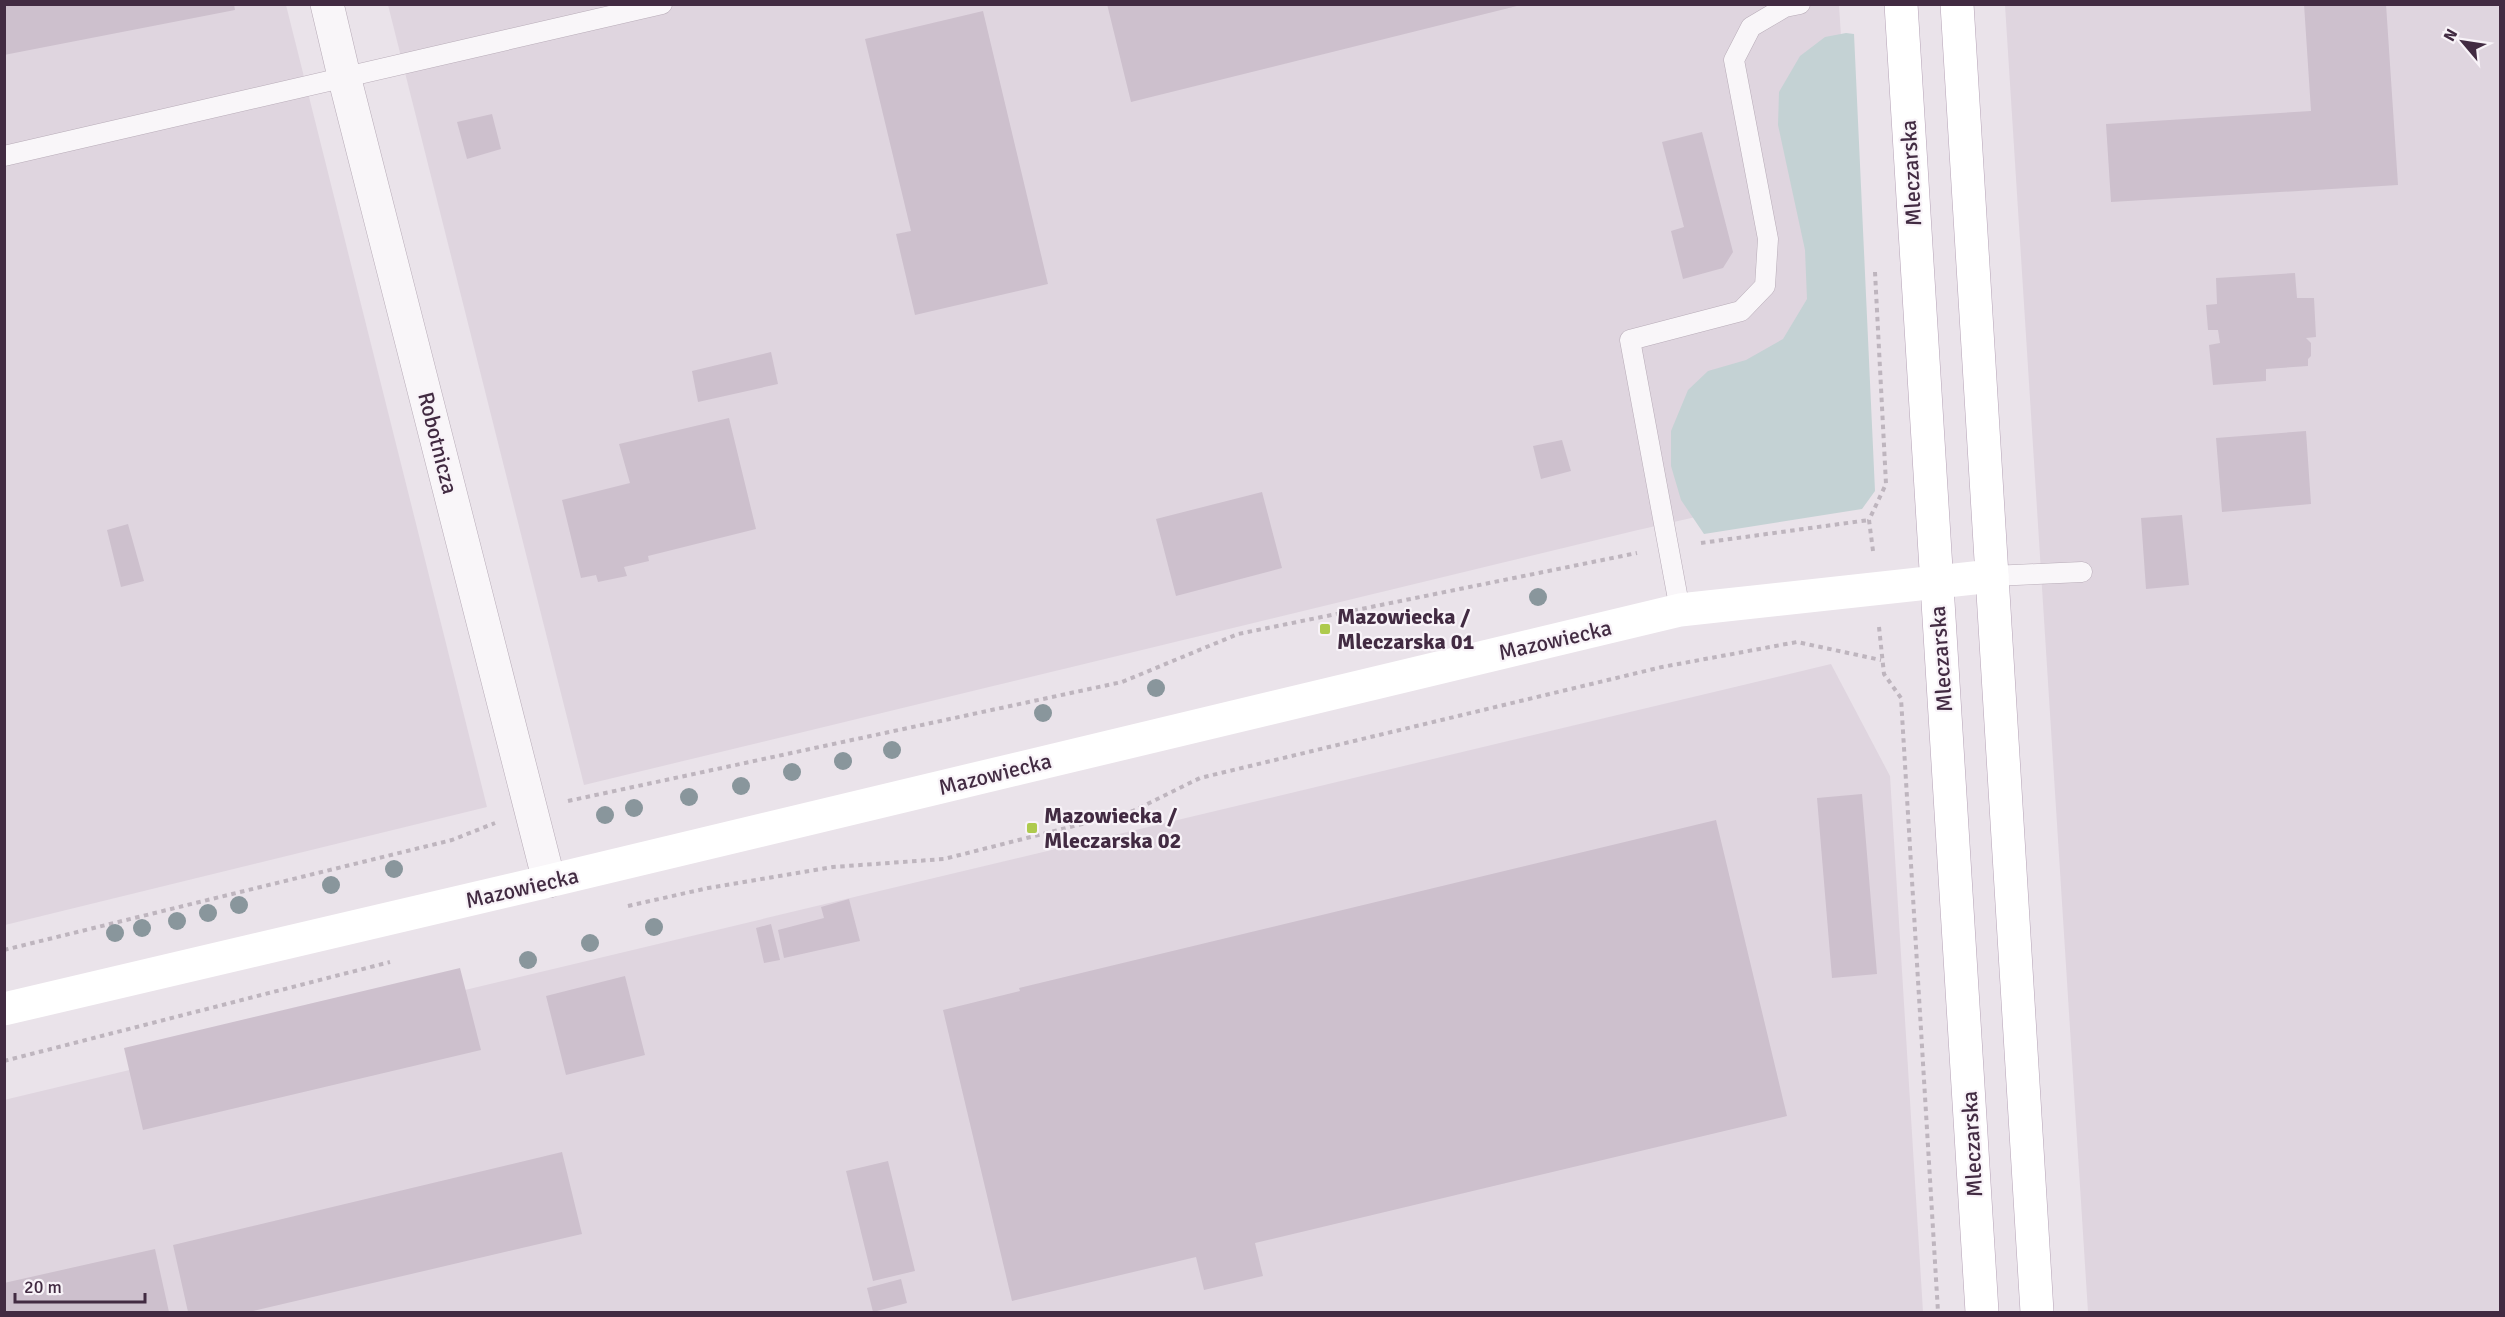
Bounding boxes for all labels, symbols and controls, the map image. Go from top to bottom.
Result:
north arrow [2433,12,2493,72]
text: N [2439,25,2462,45]
street label: Mleczarska [1895,119,1927,227]
street label: Robotnicza [412,389,464,497]
place label: Mazowiecka / Mleczarska 01 [1337,603,1475,655]
street label: Mleczarska [1924,605,1958,713]
street label: Mazowiecka [1496,614,1614,666]
marker: Mazowiecka / Mleczarska 01 [1318,622,1332,636]
street label: Mazowiecka [936,747,1054,801]
place label: Mazowiecka / Mleczarska 02 [1044,802,1181,854]
marker: Mazowiecka / Mleczarska 02 [1025,821,1039,835]
street label: Mazowiecka [463,862,581,914]
street label: Mleczarska [1956,1090,1988,1198]
scale bar [15,1266,146,1304]
text: 20 m [24,1276,62,1298]

